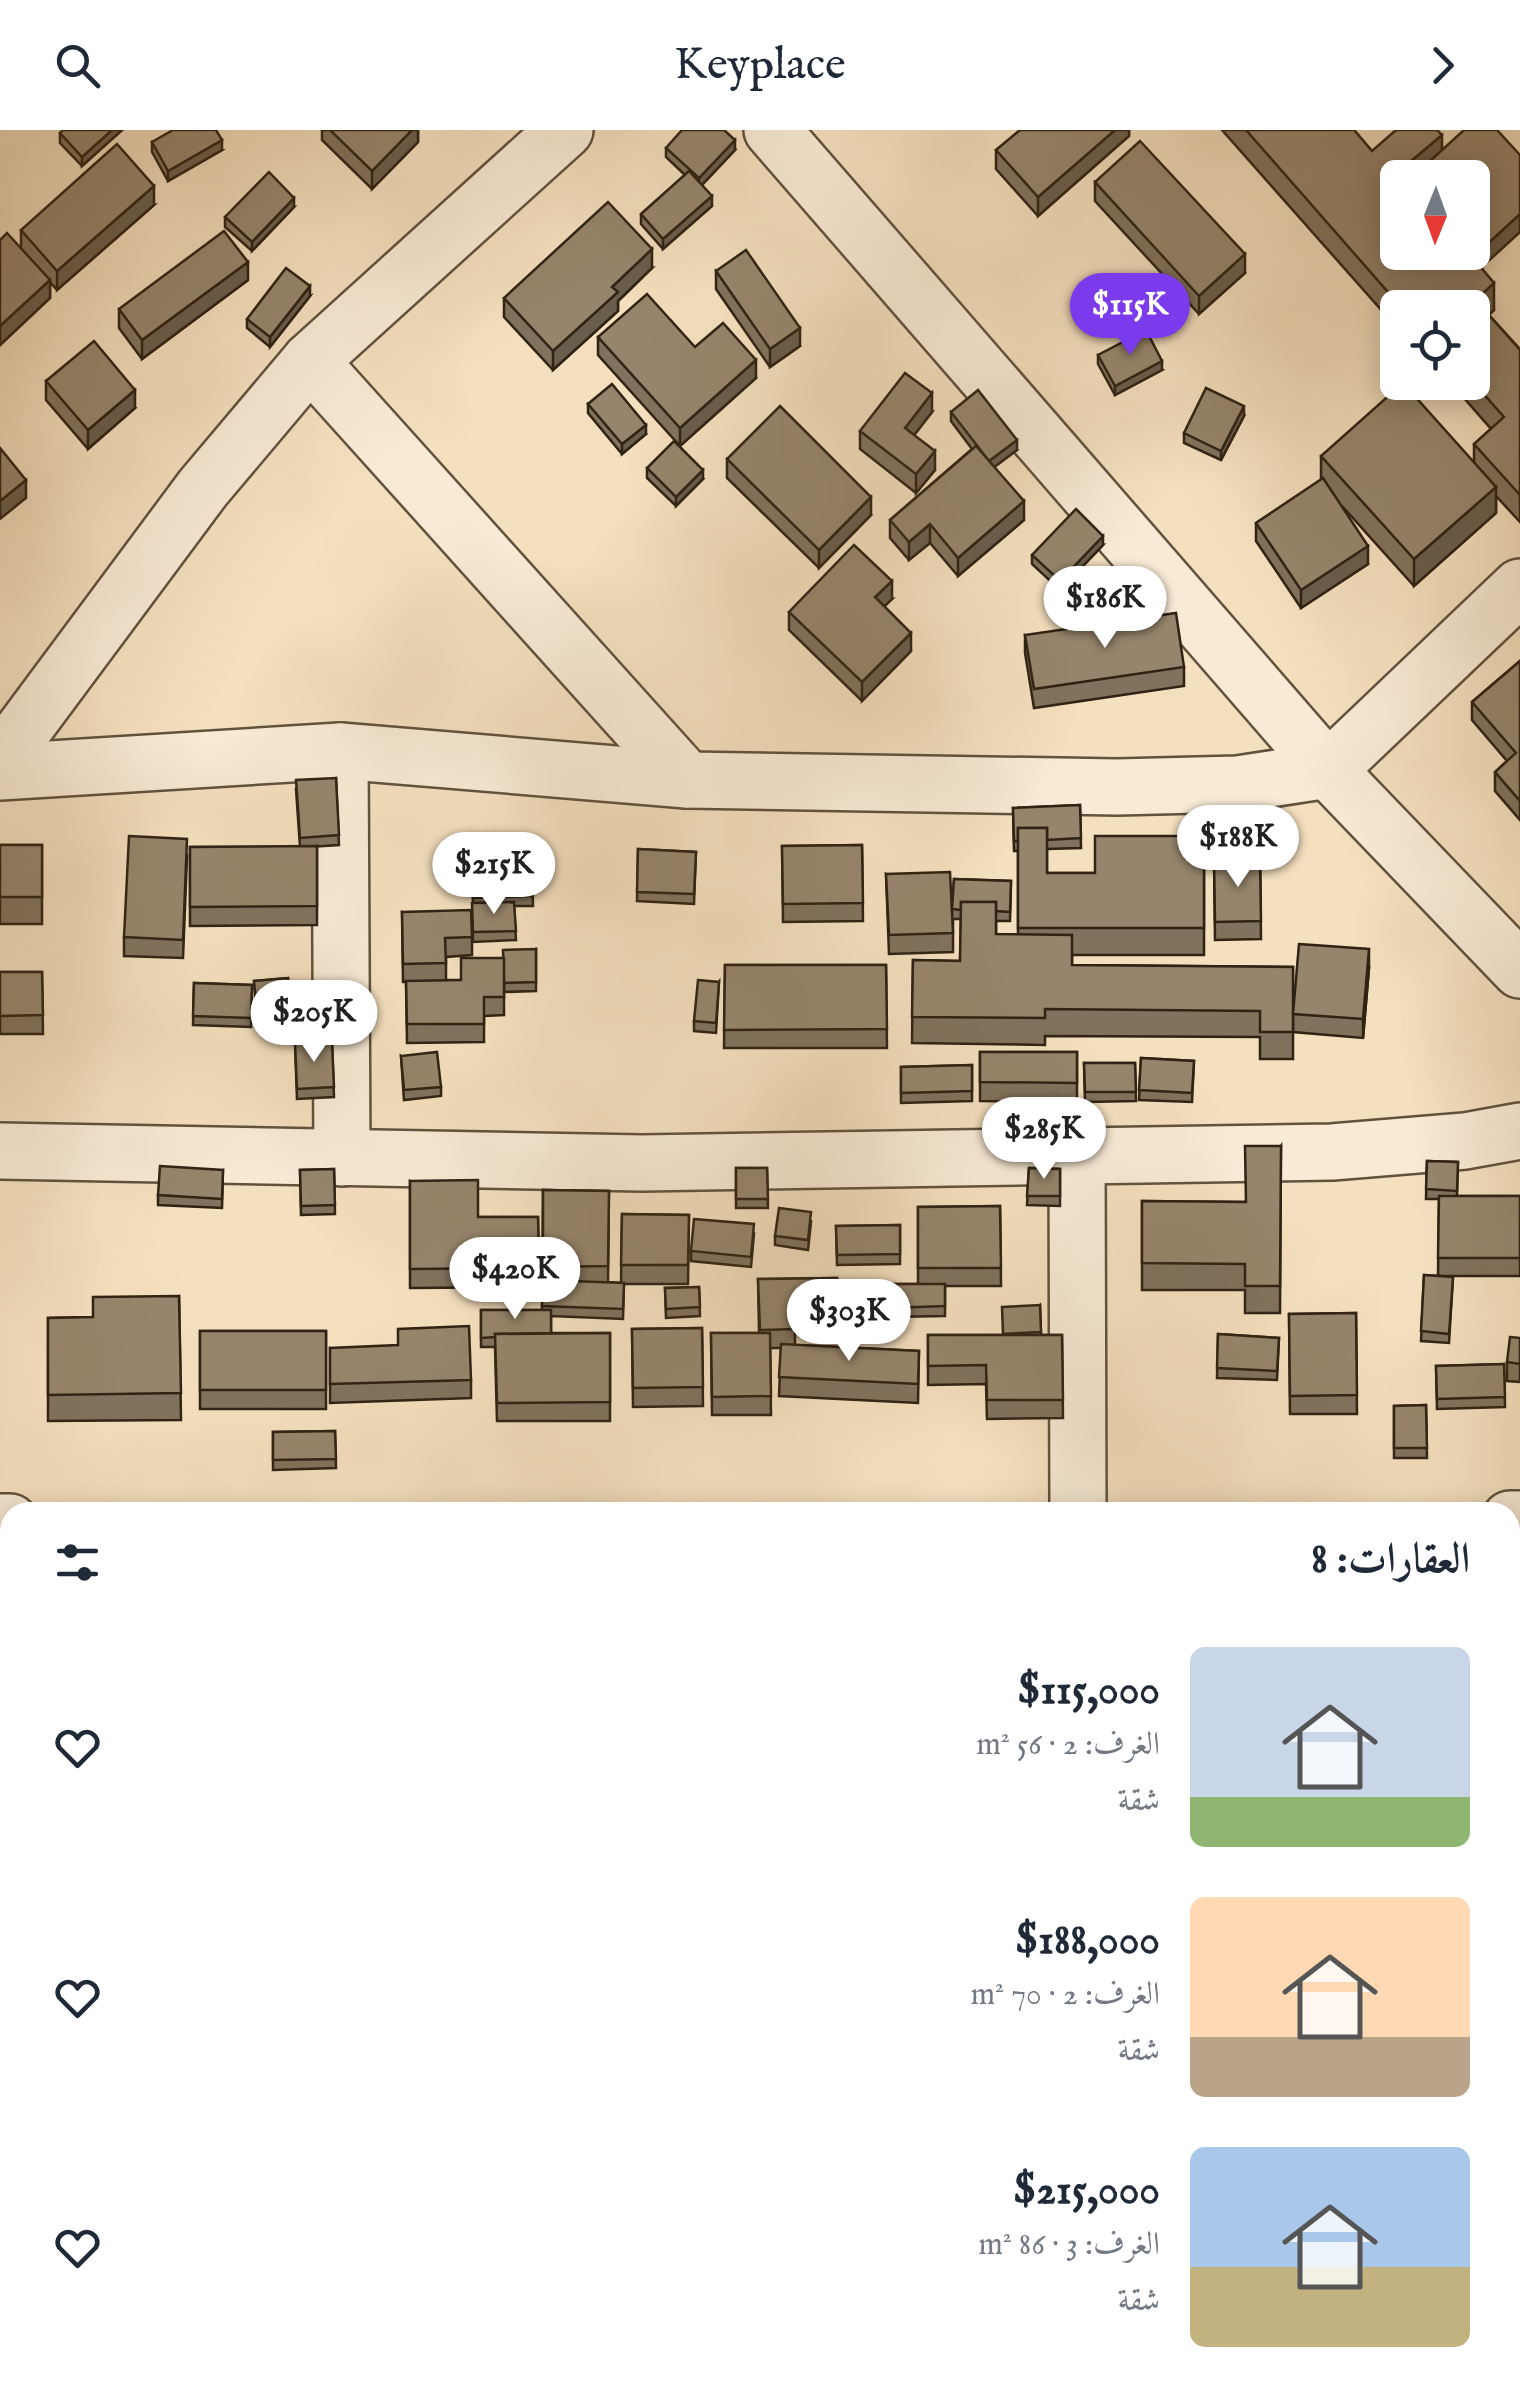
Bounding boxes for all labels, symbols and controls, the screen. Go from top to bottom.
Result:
text: Keyplace [674,37,846,94]
icon: search [50,38,105,93]
icon: forward [1415,38,1470,93]
north arrow [1380,160,1490,270]
map controls [1380,160,1490,400]
pin: $115K [1060,273,1200,358]
text: $115K [1092,285,1168,326]
button: locate [1380,290,1490,400]
pin: $186K [1035,566,1175,651]
text: $186K [1066,578,1144,619]
pin: $188K [1168,805,1308,890]
text: $188K [1199,817,1277,858]
pin: $215K [424,832,564,917]
text: $215K [454,844,534,885]
pin: $205K [244,980,384,1065]
text: $205K [272,992,356,1033]
pin: $285K [974,1097,1114,1182]
text: $285K [1004,1109,1084,1150]
pin: $420K [445,1237,585,1322]
text: $420K [471,1249,559,1290]
pin: $303K [779,1279,919,1364]
text: $303K [809,1291,889,1332]
text: العقارات: 8 [1311,1534,1470,1587]
icon: filters [50,1535,105,1590]
text: $115,000 [1017,1665,1160,1718]
icon: home [1270,1687,1390,1807]
icon: heart [50,1720,105,1775]
text: الغرف: 2 · 56 m² [976,1725,1160,1766]
text: شقة [1118,1781,1160,1822]
text: $188,000 [1015,1915,1160,1968]
icon: home [1270,1937,1390,2057]
icon: heart [50,1970,105,2025]
text: الغرف: 2 · 70 m² [971,1975,1160,2016]
text: شقة [1118,2031,1160,2072]
text: $215,000 [1013,2165,1160,2218]
icon: home [1270,2187,1390,2307]
icon: heart [50,2220,105,2275]
text: الغرف: 3 · 86 m² [978,2225,1160,2266]
text: شقة [1118,2281,1160,2322]

